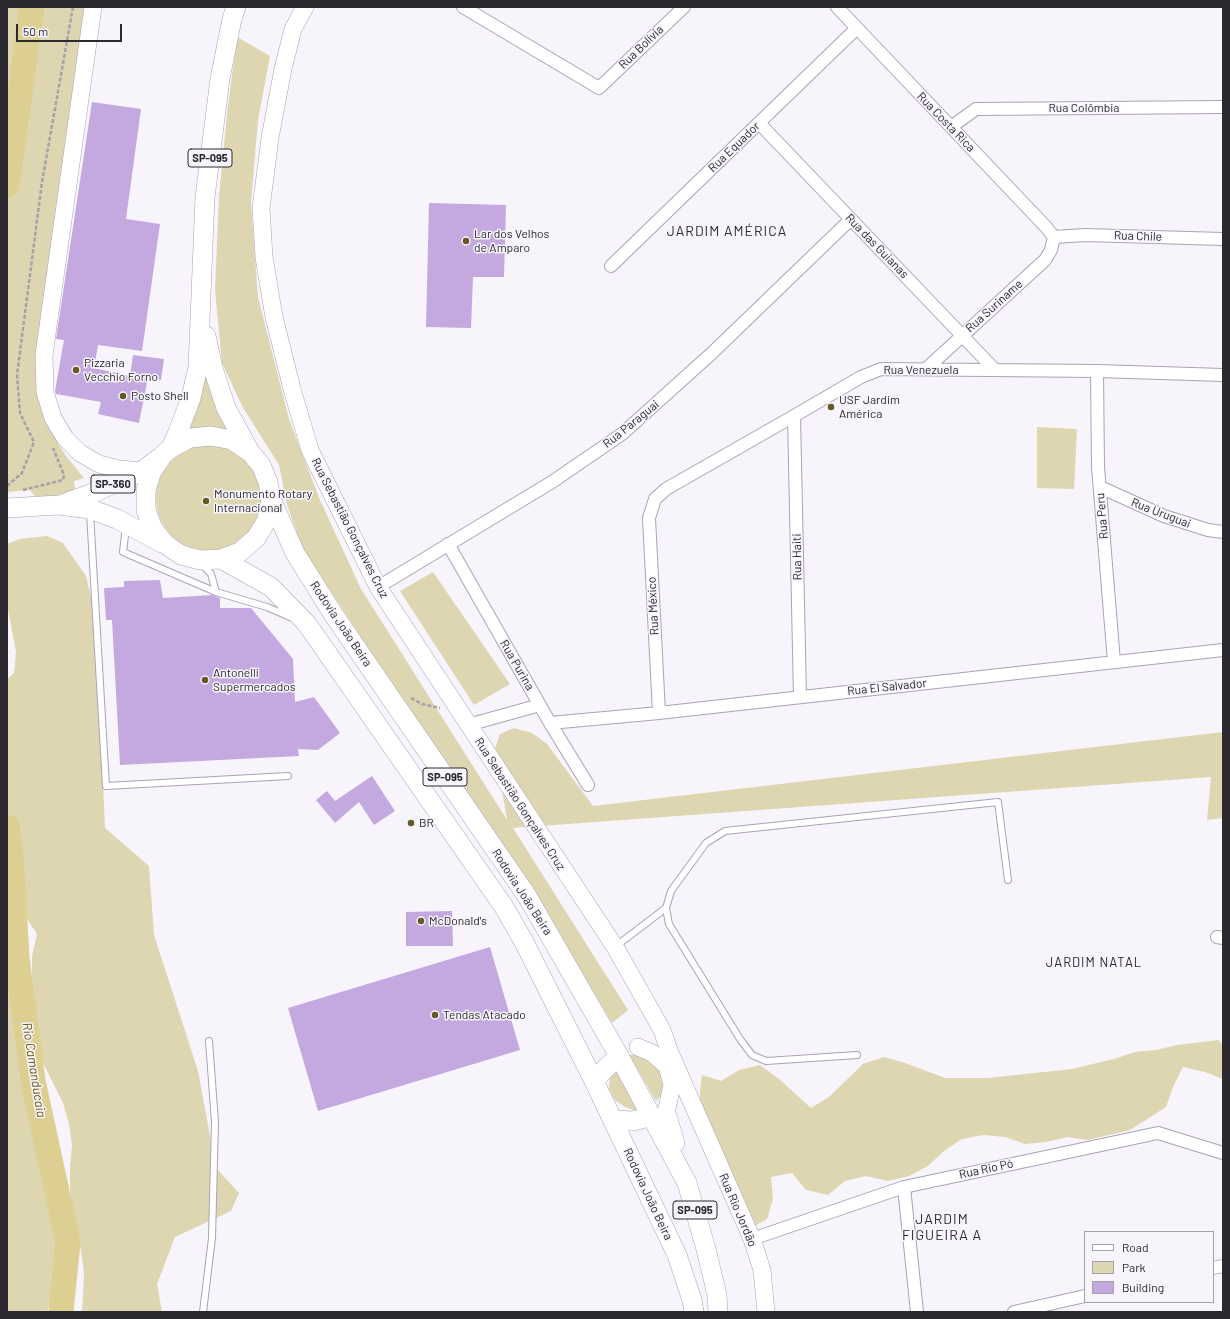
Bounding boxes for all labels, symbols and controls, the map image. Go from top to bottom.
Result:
scale bar [18,16,124,42]
street label: Rua Bolívia [616,22,666,72]
text: 50 m [23,24,48,38]
street label: Rua Costa Rica [914,89,978,155]
street label: Rua Colômbia [1049,101,1119,115]
street label: Rua Equador [705,119,763,175]
road number: SP-095 [188,149,232,167]
street label: Rua das Guianas [842,211,912,281]
district label: JARDIM AMÉRICA [667,223,787,239]
place label: Lar dos Velhos de Amparo [474,227,549,255]
street label: Rua Chile [1114,228,1162,244]
marker: Lar dos Velhos de Amparo [461,236,471,246]
street label: Rua Suriname [962,277,1026,335]
place label: Pizzaria Vecchio Forno [84,356,158,384]
street label: Rua Venezuela [883,363,959,377]
marker: Pizzaria Vecchio Forno [71,365,81,375]
place label: Posto Shell [131,389,189,403]
marker: Posto Shell [118,391,128,401]
place label: USF Jardim América [839,393,900,421]
street label: Rua Paraguai [600,397,662,451]
marker: USF Jardim América [826,402,836,412]
street label: Rua Sebastião Gonçalves Cruz [308,456,392,600]
road number: SP-360 [91,475,135,493]
place label: Monumento Rotary Internacional [214,487,312,515]
street label: Rua Peru [1093,492,1111,540]
street label: Rua Uruguai [1129,495,1193,531]
marker: Monumento Rotary Internacional [201,496,211,506]
street label: Rua Haiti [789,533,805,581]
street label: Rua México [644,576,662,636]
street label: Rodovia João Beira [307,579,375,669]
street label: Rua Purina [497,637,537,693]
place label: Antonelli Supermercados [213,666,296,694]
marker: Antonelli Supermercados [200,675,210,685]
street label: Rua El Salvador [847,676,927,698]
street label: Rua Sebastião Gonçalves Cruz [472,735,568,873]
road number: SP-095 [423,768,467,786]
place label: BR [419,816,434,830]
marker: BR [406,818,416,828]
street label: Rodovia João Beira [489,846,555,938]
place label: McDonald's [429,914,487,928]
marker: McDonald's [416,916,426,926]
district label: JARDIM NATAL [1046,955,1142,971]
place label: Tendas Atacado [443,1008,526,1022]
marker: Tendas Atacado [430,1010,440,1020]
water label: Rio Camanducaia [19,1021,49,1119]
street label: Rodovia João Beira [620,1146,676,1242]
street label: Rua Rio Pó [958,1156,1014,1182]
street label: Rua Rio Jordão [716,1171,760,1249]
road number: SP-095 [673,1201,717,1219]
district label: JARDIM FIGUEIRA A [902,1211,982,1244]
legend [1084,1231,1214,1303]
text: Road [1122,1240,1149,1254]
text: Park [1122,1260,1146,1274]
text: Building [1122,1280,1164,1294]

